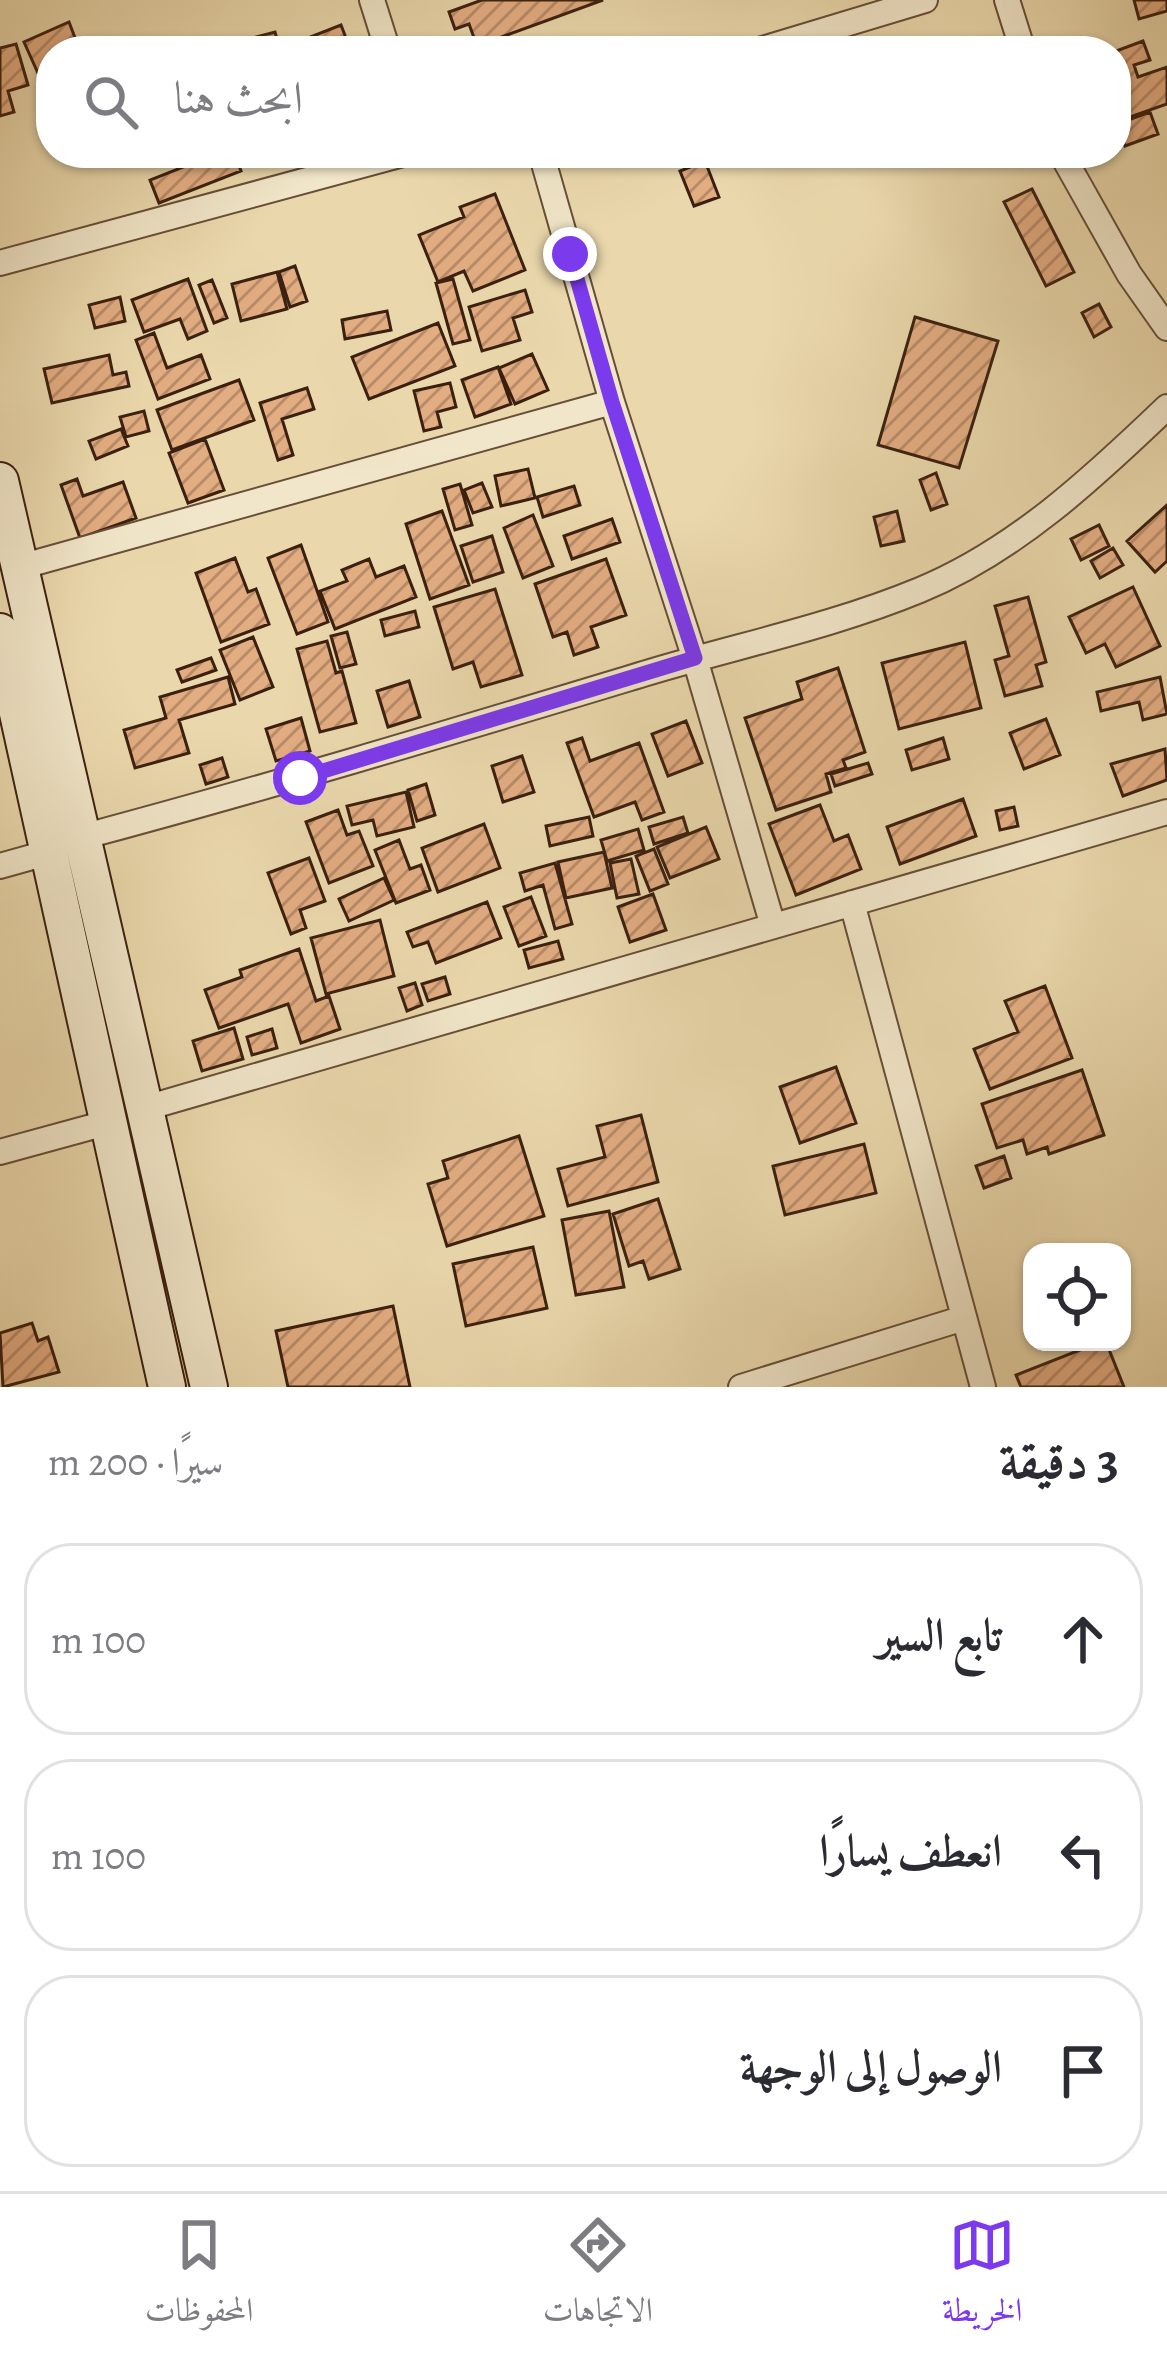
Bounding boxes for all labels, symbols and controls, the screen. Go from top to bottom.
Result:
search box [36,36,1131,168]
text: ابحث هنا [174,67,303,129]
icon: search [78,69,144,135]
route end [543,227,597,281]
route start [273,751,327,805]
map controls [1023,1243,1131,1351]
button: locate [1023,1243,1131,1351]
text: 3 دقيقة [999,1426,1119,1496]
text: سيرًا · 200 m [48,1435,224,1488]
text: تابع السير [877,1604,1002,1666]
icon: ahead [1050,1606,1116,1672]
text: 100 m [51,1613,146,1666]
text: انعطف يسارًا [819,1820,1002,1882]
icon: left [1050,1822,1116,1888]
text: 100 m [51,1829,146,1882]
text: الوصول إلى الوجهة [740,2036,1002,2098]
icon: arrive [1050,2038,1116,2104]
tab: المحفوظات [145,2212,253,2342]
tab: الاتجاهات [543,2212,653,2342]
tab: الخريطة [942,2212,1022,2342]

